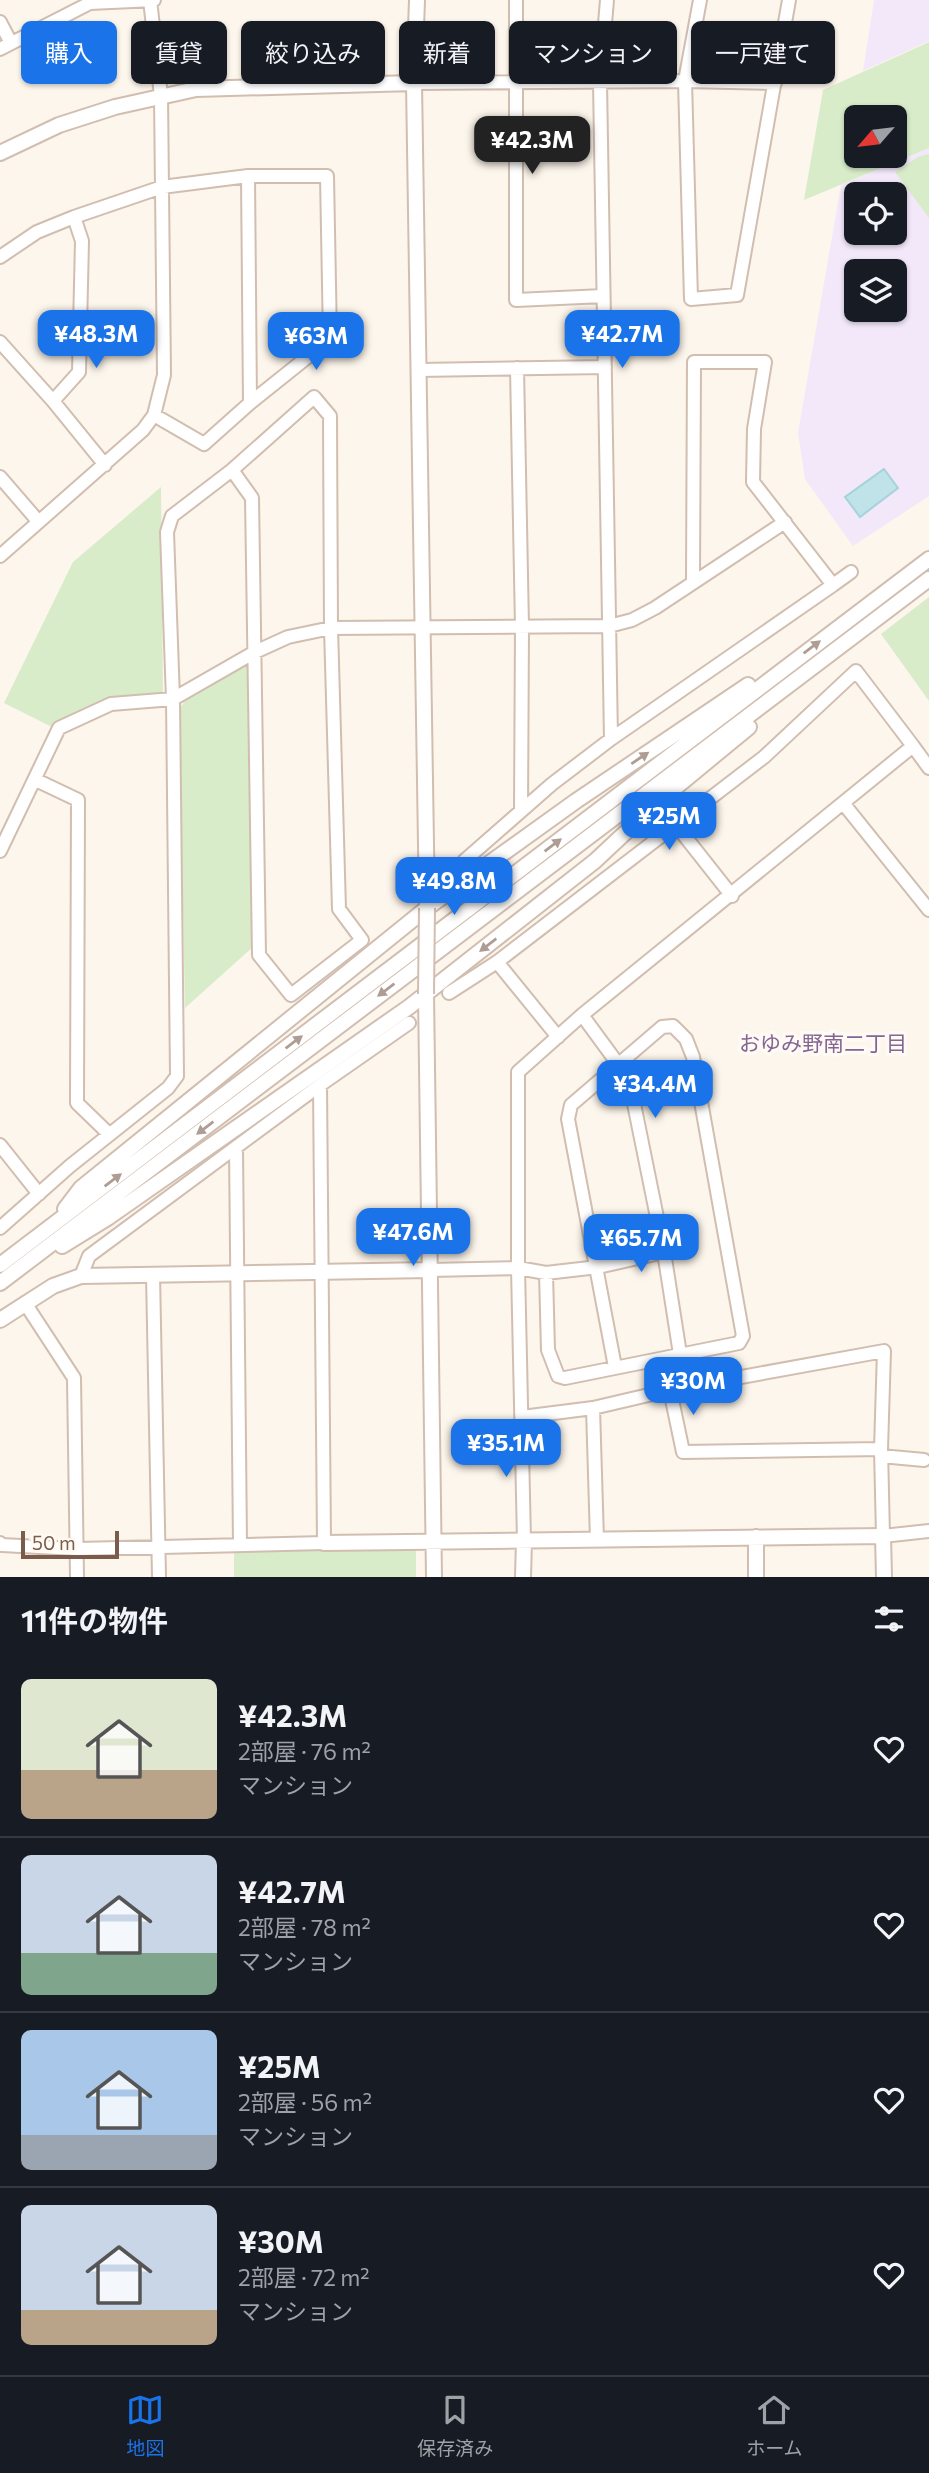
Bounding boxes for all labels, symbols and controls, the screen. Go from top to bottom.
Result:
chip: 購入 [21,21,117,84]
chip: 賃貸 [131,21,227,84]
chip: 絞り込み [241,21,385,84]
chip: 新着 [399,21,495,84]
chip: マンション [509,21,677,84]
chip: 一戸建て [691,21,835,84]
north arrow [844,105,906,168]
map controls [844,105,907,322]
pin: ¥42.3M [475,116,589,176]
text: ¥42.3M [490,125,574,153]
button: locate [844,182,907,245]
button: layers [844,259,907,322]
pin: ¥48.3M [39,310,153,370]
pin: ¥42.7M [565,310,679,370]
pin: ¥63M [275,312,357,372]
text: ¥48.3M [54,319,138,347]
text: ¥42.7M [581,319,663,347]
text: ¥63M [284,321,348,349]
one-way arrow [803,641,821,655]
one-way arrow [631,751,649,765]
pin: ¥25M [628,792,710,852]
text: ¥25M [637,801,701,829]
one-way arrow [544,838,562,852]
pin: ¥49.8M [397,858,511,917]
text: ¥49.8M [411,866,497,894]
one-way arrow [479,937,497,951]
one-way arrow [377,983,395,997]
district label: おゆみ野南二丁目 [739,1030,907,1055]
one-way arrow [285,1035,303,1049]
pin: ¥34.4M [598,1060,712,1120]
text: ¥34.4M [613,1069,697,1097]
one-way arrow [196,1120,214,1134]
one-way arrow [104,1173,122,1187]
pin: ¥47.6M [356,1208,470,1268]
pin: ¥65.7M [584,1214,698,1274]
text: ¥47.6M [372,1217,454,1245]
text: ¥65.7M [600,1223,682,1251]
pin: ¥30M [652,1358,734,1417]
text: ¥30M [660,1366,726,1394]
pin: ¥35.1M [449,1420,563,1479]
text: ¥35.1M [467,1428,545,1456]
scale bar [21,1528,119,1560]
text: 50 m [32,1531,76,1554]
icon: filters [870,1600,908,1638]
text: 11件の物件 [21,1601,168,1638]
text: ¥42.3M [238,1696,347,1733]
icon: home [77,1707,161,1791]
icon: heart [870,1730,908,1768]
text: 2部屋 · 76 m² [238,1737,371,1765]
text: マンション [238,1771,353,1799]
text: ¥42.7M [238,1872,346,1909]
icon: home [77,1883,161,1967]
icon: heart [870,1906,908,1944]
text: 2部屋 · 78 m² [238,1913,371,1941]
text: マンション [238,1947,353,1975]
text: ¥25M [238,2047,321,2084]
icon: home [77,2058,161,2142]
icon: heart [870,2081,908,2119]
text: 2部屋 · 56 m² [238,2088,372,2116]
text: マンション [238,2122,353,2150]
text: ¥30M [238,2222,324,2259]
icon: home [77,2233,161,2317]
icon: heart [870,2256,908,2294]
text: 2部屋 · 72 m² [238,2263,370,2291]
text: マンション [238,2297,353,2325]
tab: 地図 [126,2391,164,2460]
tab: 保存済み [417,2391,493,2460]
tab: ホーム [746,2391,803,2460]

